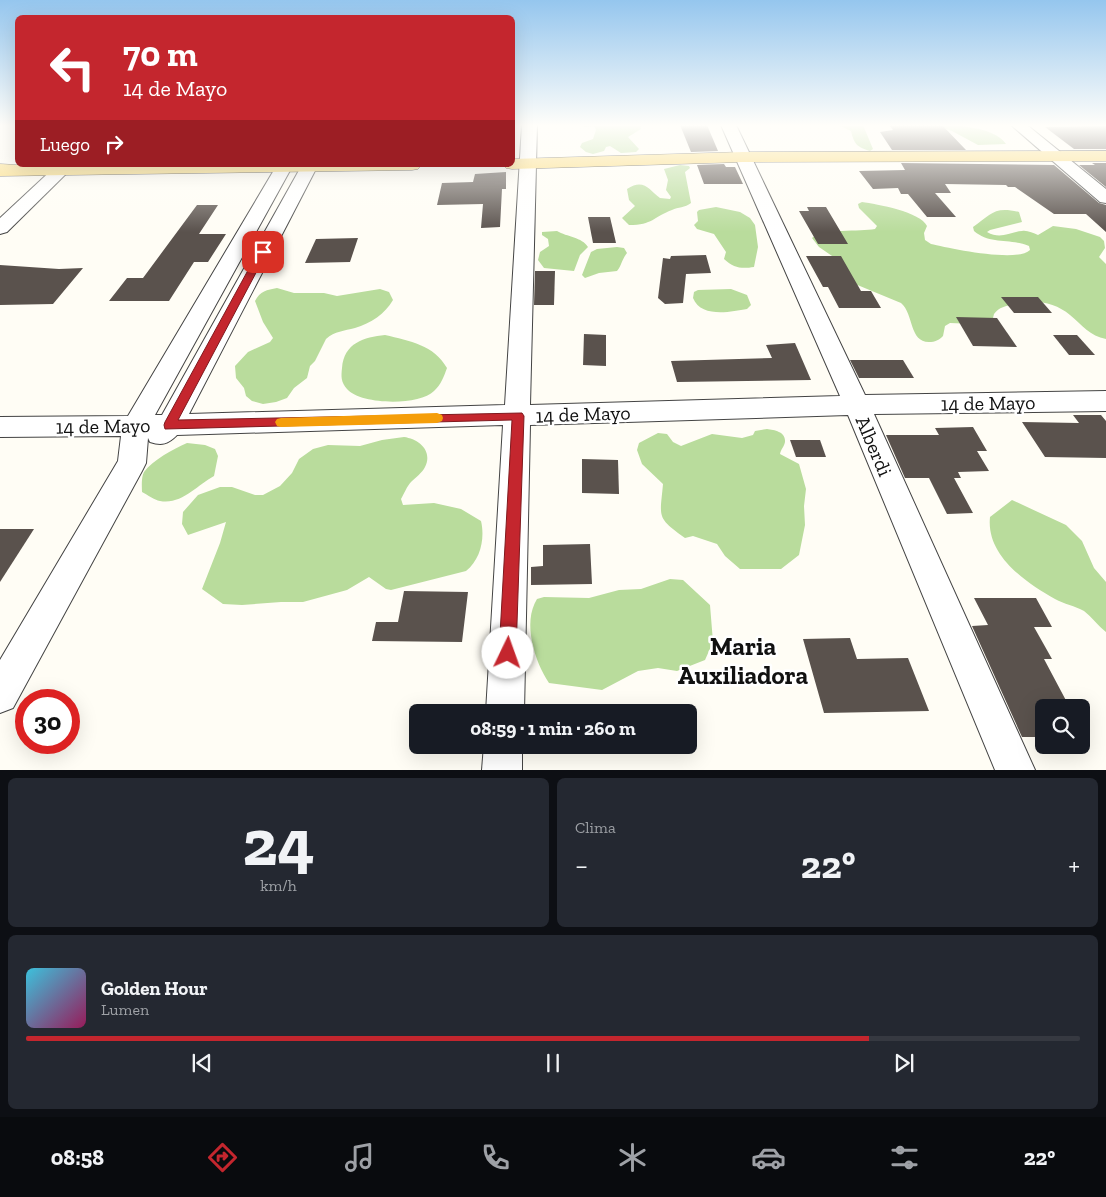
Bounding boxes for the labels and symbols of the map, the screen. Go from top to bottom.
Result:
pin [242,231,284,273]
street label: 14 de Mayo [940,390,1036,416]
street label: 14 de Mayo [535,400,631,428]
street label: Alberdi [851,412,898,480]
street label: 14 de Mayo [55,413,151,439]
position arrow [481,626,533,678]
district label: Maria Auxiliadora [678,631,809,690]
speed limit sign: 30 [15,689,80,754]

